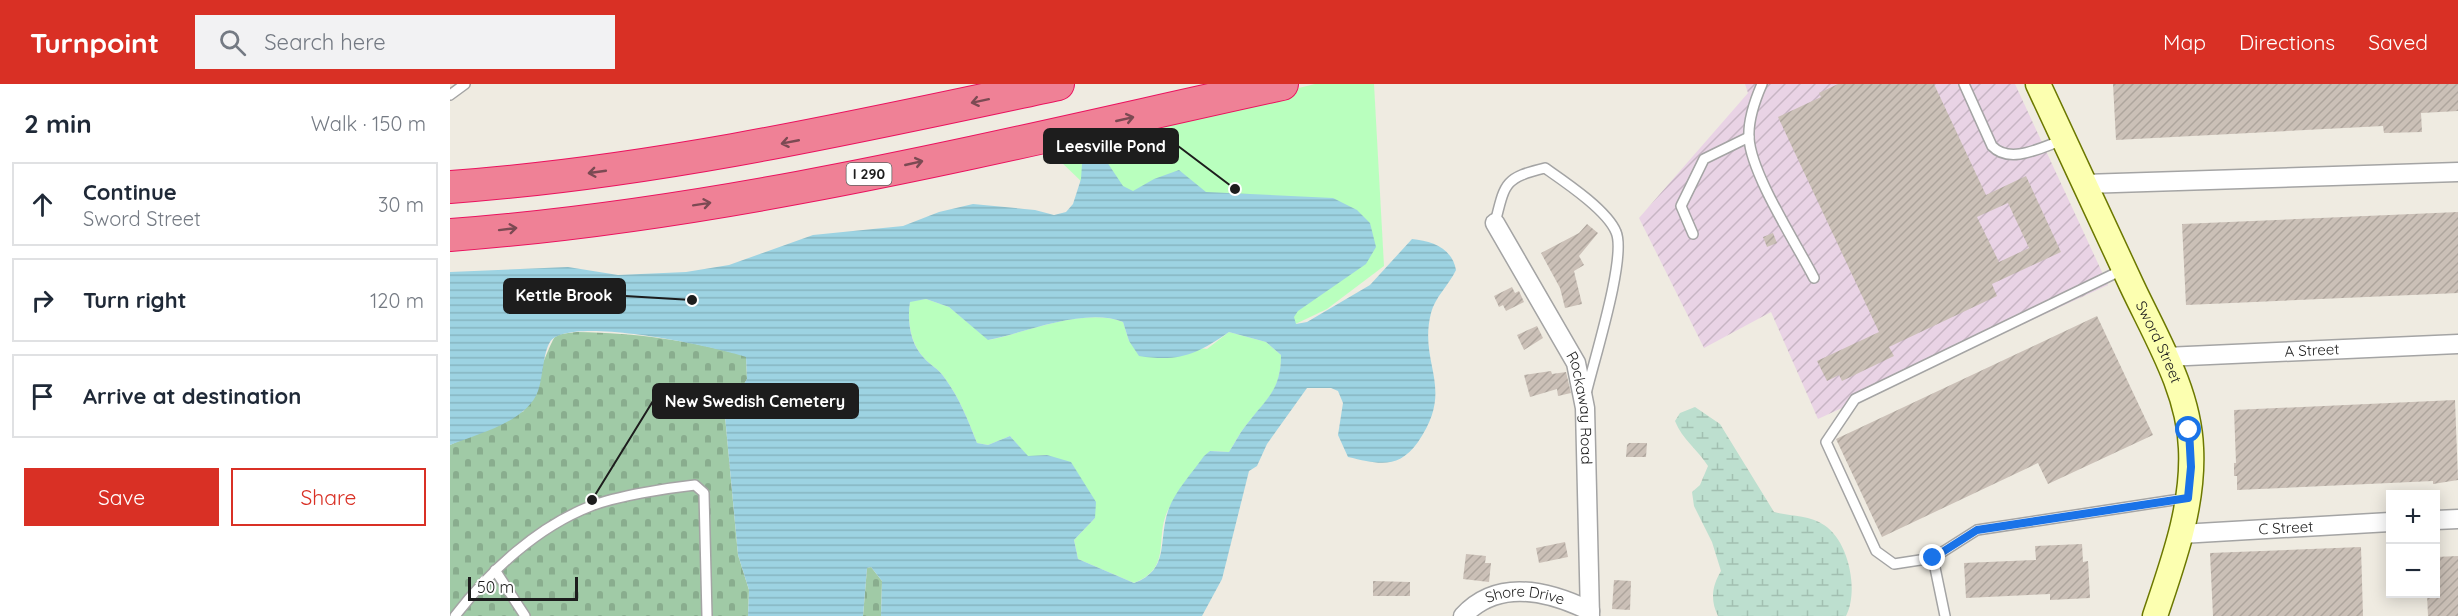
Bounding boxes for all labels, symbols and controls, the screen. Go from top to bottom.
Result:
search box [195,15,615,69]
text: Turnpoint [30,25,159,60]
icon: search [216,26,249,59]
text: Search here [264,28,386,56]
text: Map [2163,29,2206,55]
text: Directions [2239,29,2335,55]
text: Saved [2368,29,2428,55]
one-way arrow [971,95,990,107]
text: 2 min [24,107,92,140]
text: Walk · 150 m [311,111,426,136]
one-way arrow [1115,112,1134,124]
callout: Leesville Pond [1044,129,1178,163]
one-way arrow [780,136,799,148]
text: Leesville Pond [1056,136,1166,156]
one-way arrow [904,157,923,169]
road number: I 290 [846,163,892,185]
one-way arrow [588,166,607,177]
text: Continue [83,178,177,206]
icon: ahead [26,188,59,221]
text: 30 m [378,192,424,217]
one-way arrow [691,198,711,209]
text: Sword Street [83,206,201,231]
one-way arrow [498,224,518,235]
callout: Kettle Brook [504,279,625,313]
icon: right [26,284,59,317]
text: Kettle Brook [516,285,612,305]
text: Turn right [83,286,187,314]
text: 120 m [370,288,424,313]
street label: Sword Street [2132,298,2186,386]
street label: A Street [2284,339,2340,361]
street label: Rockaway Road [1562,348,1596,465]
icon: arrive [26,380,59,413]
text: Arrive at destination [83,382,301,410]
callout: New Swedish Cemetery [653,384,858,418]
text: New Swedish Cemetery [665,391,845,411]
route start [2175,416,2201,442]
button: Save [24,468,219,526]
button: Share [231,468,426,526]
map controls [2386,490,2440,598]
button: + [2386,490,2440,544]
street label: C Street [2258,516,2314,539]
route end [1919,544,1945,570]
button: − [2386,544,2440,598]
scale bar [468,574,578,602]
text: 50 m [477,577,514,597]
street label: Shore Drive [1482,582,1567,609]

